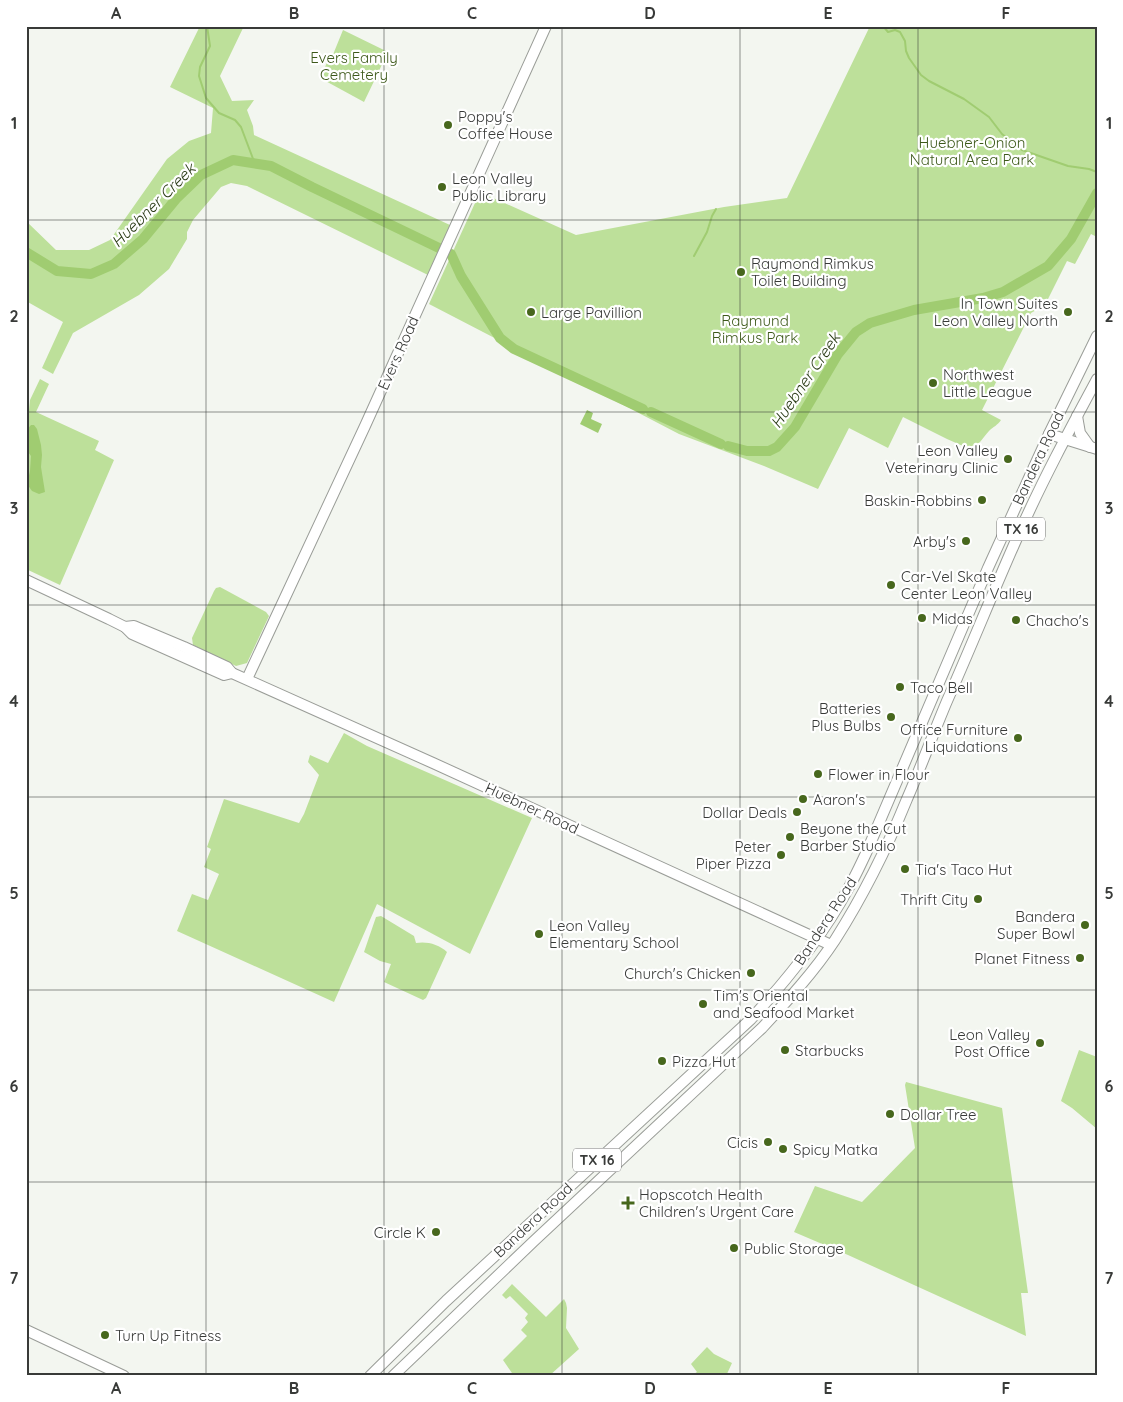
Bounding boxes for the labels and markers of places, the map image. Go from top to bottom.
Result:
place label: Poppy's Coffee House [458,107,553,143]
marker: Poppy's Coffee House [442,119,454,131]
place label: Leon Valley Public Library [452,169,546,205]
marker: Leon Valley Public Library [436,181,448,193]
place label: Raymond Rimkus Toilet Building [751,254,874,290]
marker: Raymond Rimkus Toilet Building [735,266,747,278]
place label: In Town Suites Leon Valley North [934,294,1058,330]
place label: Large Pavillion [541,303,642,322]
marker: Large Pavillion [525,306,537,318]
marker: In Town Suites Leon Valley North [1062,306,1074,318]
place label: Northwest Little League [943,365,1032,401]
marker: Northwest Little League [927,377,939,389]
place label: Leon Valley Veterinary Clinic [885,441,998,477]
marker: Leon Valley Veterinary Clinic [1002,453,1014,465]
place label: Baskin-Robbins [864,491,972,510]
marker: Baskin-Robbins [976,494,988,506]
place label: Arby's [913,532,956,551]
marker: Arby's [960,535,972,547]
place label: Car-Vel Skate Center Leon Valley [901,567,1032,603]
marker: Car-Vel Skate Center Leon Valley [885,579,897,591]
place label: Midas [932,609,973,628]
place label: Chacho's [1026,611,1089,630]
marker: Midas [916,612,928,624]
marker: Chacho's [1010,614,1022,626]
place label: Taco Bell [910,678,973,697]
marker: Taco Bell [894,681,906,693]
place label: Batteries Plus Bulbs [811,699,881,735]
marker: Batteries Plus Bulbs [885,711,897,723]
place label: Office Furniture Liquidations [900,720,1008,756]
marker: Office Furniture Liquidations [1012,732,1024,744]
place label: Flower in Flour [828,765,930,784]
marker: Flower in Flour [812,768,824,780]
place label: Aaron's [813,790,865,809]
marker: Aaron's [797,793,809,805]
place label: Dollar Deals [702,803,787,822]
marker: Dollar Deals [791,806,803,818]
place label: Beyone the Cut Barber Studio [800,819,907,855]
marker: Beyone the Cut Barber Studio [784,831,796,843]
place label: Peter Piper Pizza [696,837,771,873]
marker: Peter Piper Pizza [775,849,787,861]
place label: Tia's Taco Hut [915,860,1012,879]
marker: Tia's Taco Hut [899,863,911,875]
place label: Thrift City [900,890,968,909]
marker: Thrift City [972,893,984,905]
place label: Bandera Super Bowl [997,907,1075,943]
place label: Leon Valley Elementary School [549,916,679,952]
marker: Bandera Super Bowl [1079,919,1091,931]
marker: Leon Valley Elementary School [533,928,545,940]
place label: Planet Fitness [974,949,1070,968]
marker: Planet Fitness [1074,952,1086,964]
place label: Church's Chicken [624,964,741,983]
marker: Church's Chicken [745,967,757,979]
place label: Tim's Oriental and Seafood Market [713,986,855,1022]
marker: Tim's Oriental and Seafood Market [697,998,709,1010]
place label: Leon Valley Post Office [949,1025,1030,1061]
marker: Leon Valley Post Office [1034,1037,1046,1049]
place label: Starbucks [795,1041,864,1060]
marker: Starbucks [779,1044,791,1056]
place label: Pizza Hut [672,1052,736,1071]
marker: Pizza Hut [656,1055,668,1067]
place label: Dollar Tree [900,1105,976,1124]
marker: Dollar Tree [884,1108,896,1120]
place label: Cicis [727,1133,758,1152]
marker: Cicis [762,1136,774,1148]
place label: Spicy Matka [793,1140,878,1159]
marker: Spicy Matka [777,1143,789,1155]
place label: Hopscotch Health Children's Urgent Care [639,1185,794,1221]
marker: Hopscotch Health Children's Urgent Care [621,1196,635,1210]
place label: Circle K [374,1223,426,1242]
marker: Circle K [430,1226,442,1238]
place label: Public Storage [744,1239,844,1258]
marker: Public Storage [728,1242,740,1254]
place label: Turn Up Fitness [115,1326,221,1345]
marker: Turn Up Fitness [99,1329,111,1341]

